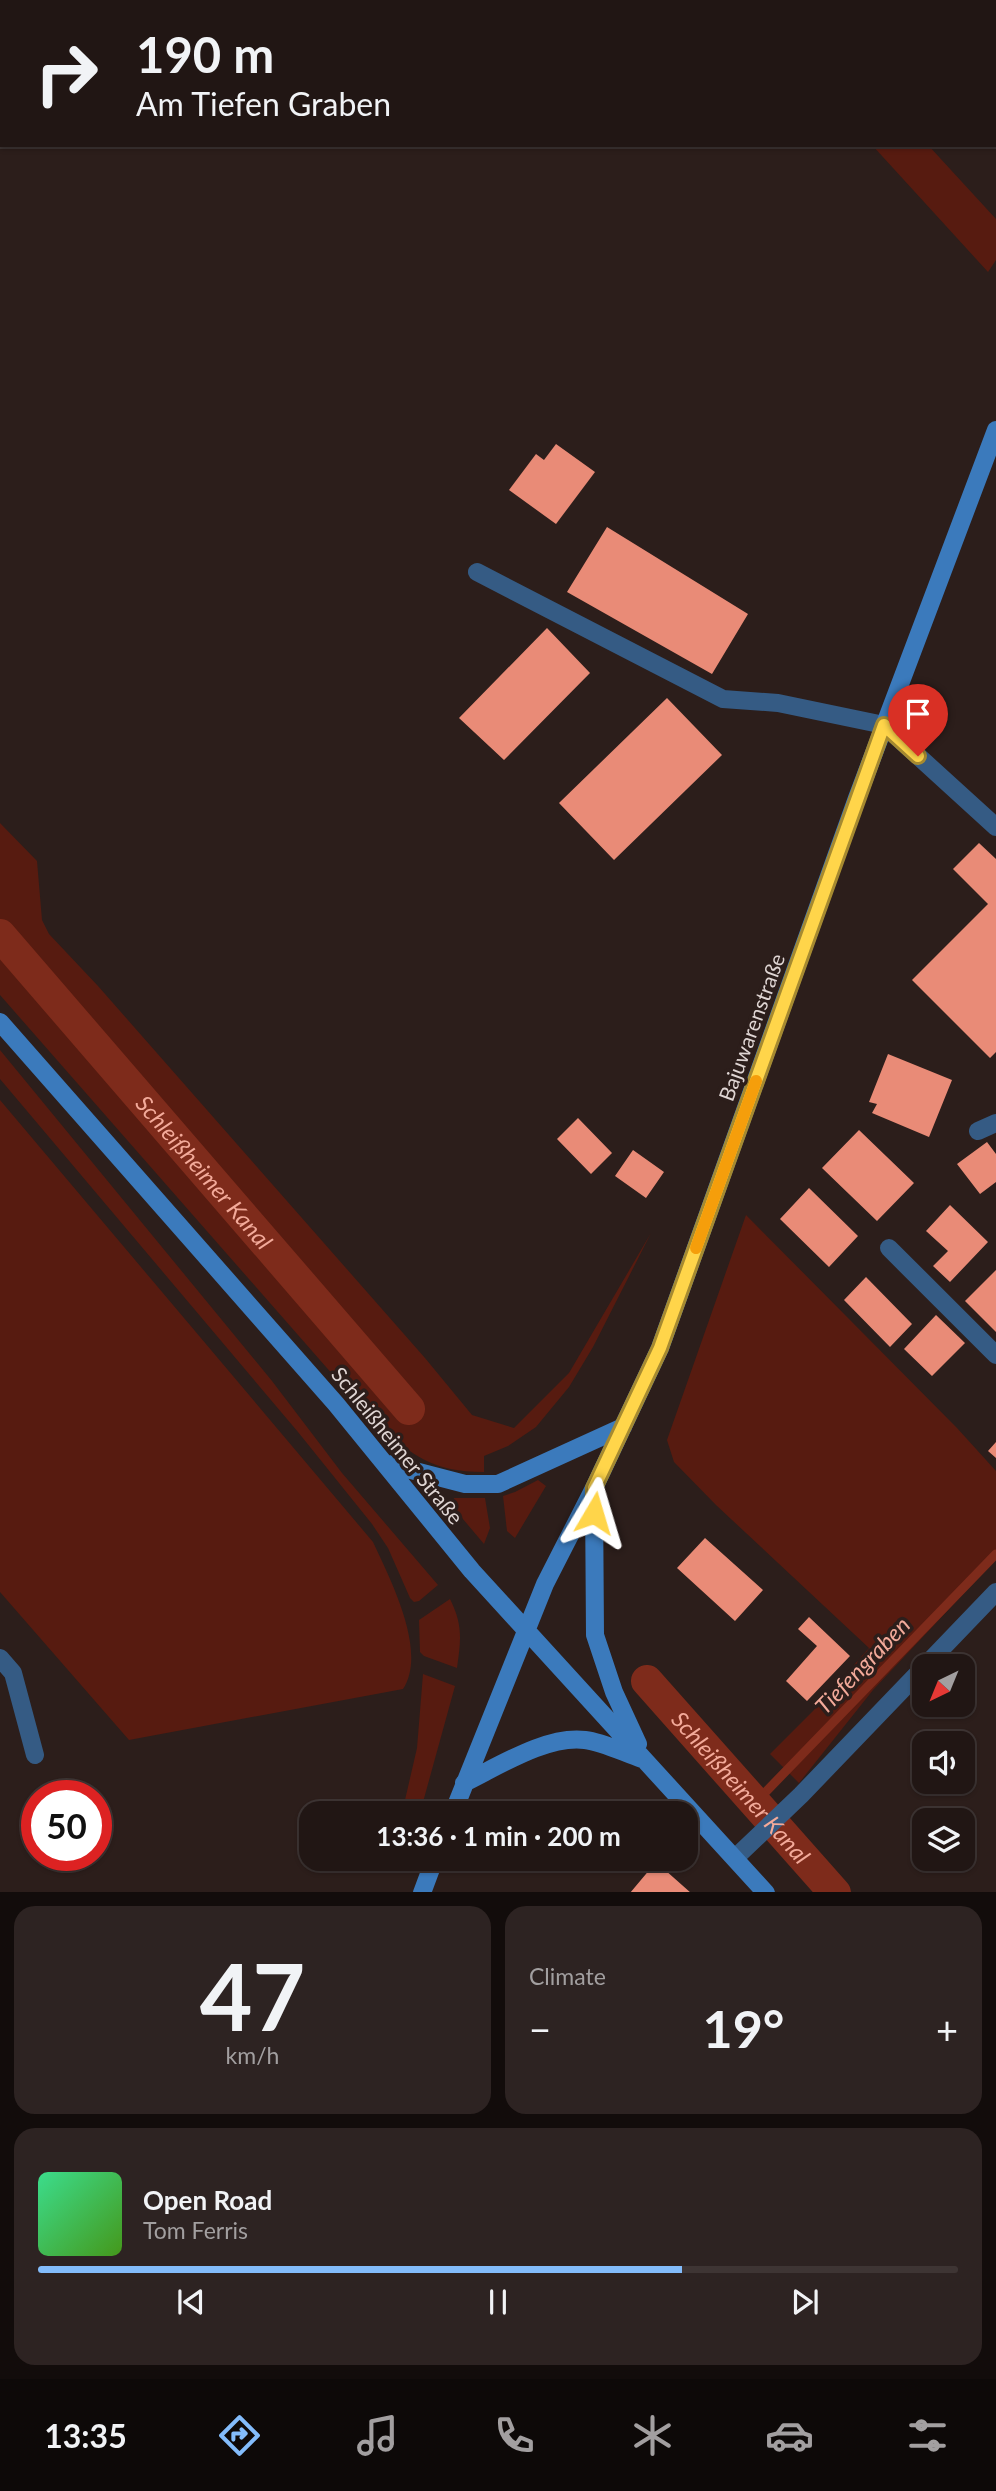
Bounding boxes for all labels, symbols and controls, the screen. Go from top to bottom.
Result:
text: 190 m [136,25,274,83]
icon: right [21,28,112,119]
text: Am Tiefen Graben [136,84,391,123]
pin [888,684,948,756]
icon: arrive [899,695,937,733]
street label: Bajuwarenstraße [713,950,789,1104]
water label: Schleißheimer Kanal [130,1089,278,1255]
street label: Schleißheimer Straße [327,1361,469,1529]
position arrow [557,1476,631,1550]
water label: Tiefengraben [809,1611,915,1719]
north arrow [912,1654,975,1717]
map controls [912,1654,975,1871]
water label: Schleißheimer Kanal [666,1705,816,1869]
button: sound [912,1731,975,1794]
speed limit sign: 50 [21,1780,112,1871]
button: layers [912,1808,975,1871]
text: 13:36 · 1 min · 200 m [376,1820,621,1852]
text: 47 [200,1941,305,2050]
text: Climate [529,1962,606,1990]
text: 19° [703,1997,784,2059]
text: − [529,2006,551,2052]
text: + [936,2006,958,2052]
text: km/h [226,2041,279,2069]
text: Open Road [143,2184,272,2216]
text: Tom Ferris [143,2216,248,2244]
icon: previous [172,2283,210,2321]
icon: pause [479,2283,517,2321]
icon: next [786,2283,824,2321]
icon: directions [215,2411,264,2460]
icon: music [353,2411,402,2460]
icon: phone [490,2411,539,2460]
icon: climate [628,2411,677,2460]
icon: car [765,2411,814,2460]
icon: filters [903,2411,952,2460]
text: 13:35 [44,2416,127,2455]

